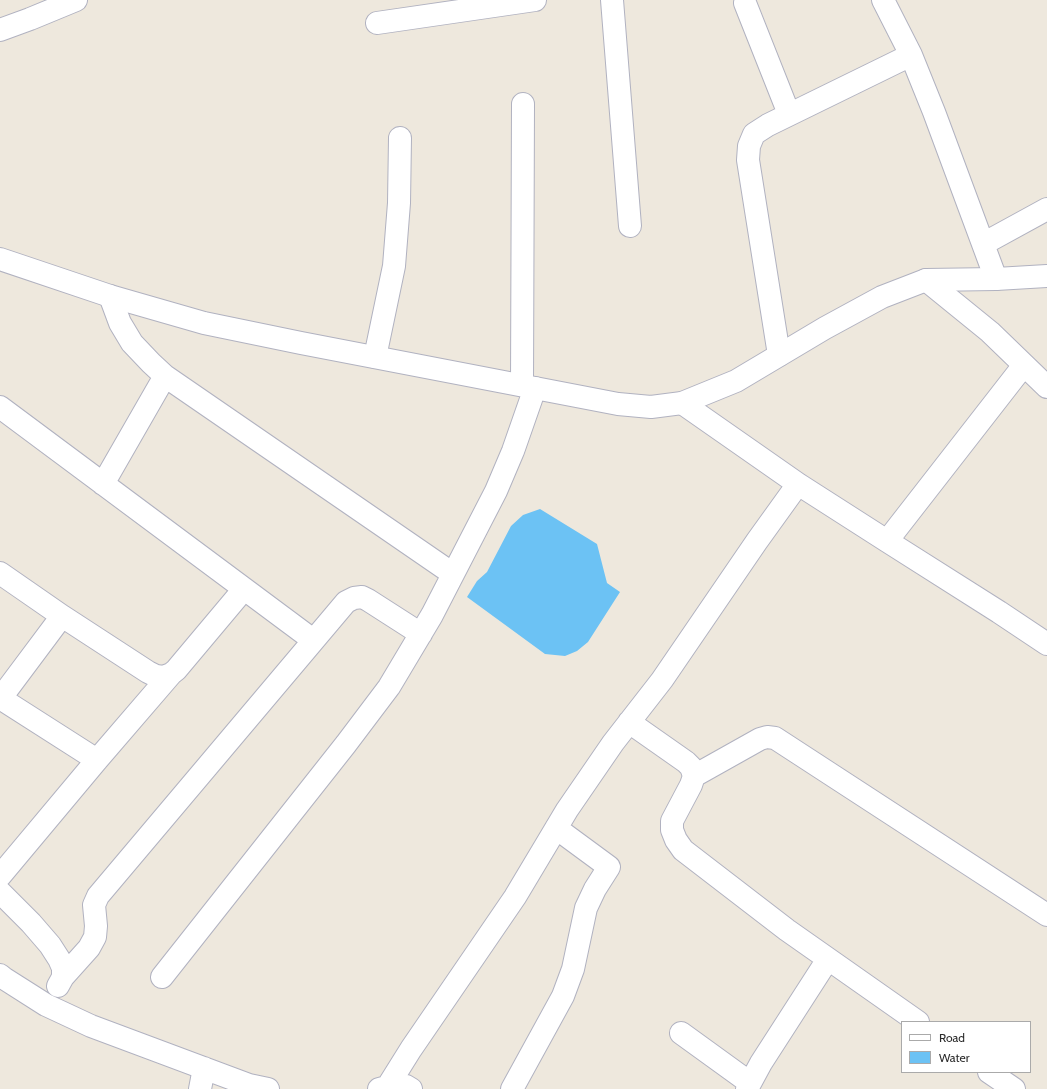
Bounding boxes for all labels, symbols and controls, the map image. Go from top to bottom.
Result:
legend [901,1021,1031,1073]
text: Road [939,1030,965,1045]
text: Water [939,1050,969,1065]

